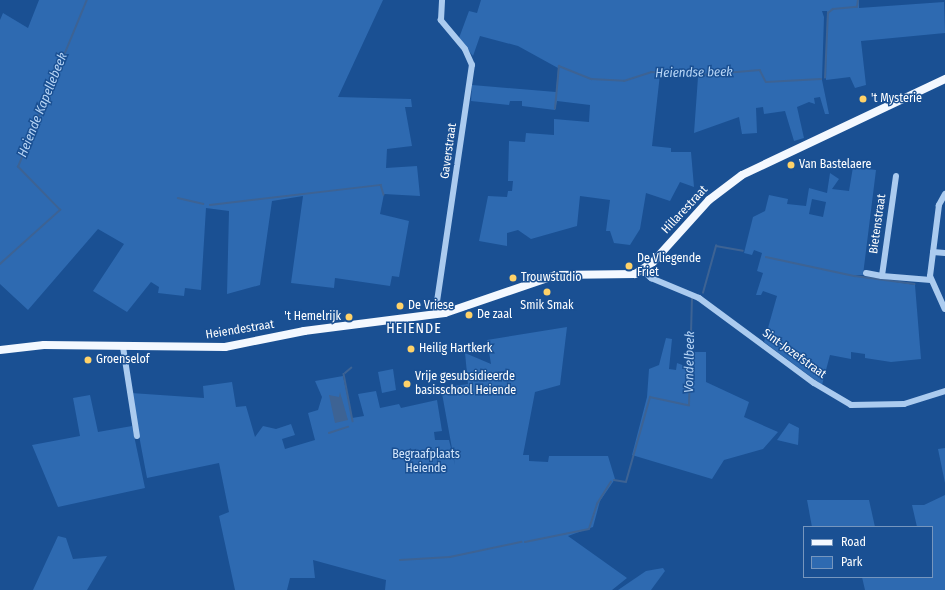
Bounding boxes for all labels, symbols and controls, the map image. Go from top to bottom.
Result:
water label: Heiende Kapellebeek [15,50,71,160]
water label: Heiendse beek [655,65,733,81]
place label: 't Mysterie [871,92,922,106]
marker: 't Mysterie [858,94,868,104]
street label: Gaverstraat [438,122,460,180]
place label: Van Bastelaere [799,158,872,172]
marker: Van Bastelaere [786,160,796,170]
street label: Hillarestraat [659,183,711,237]
street label: Bietenstraat [867,193,889,255]
place label: De Vliegende Friet [637,252,701,280]
marker: De Vliegende Friet [624,261,634,271]
place label: Trouwstudio [521,271,582,285]
marker: Trouwstudio [508,273,518,283]
marker: Smik Smak [542,287,552,297]
place label: De Vriese [408,299,454,313]
place label: Smik Smak [520,299,574,313]
marker: De Vriese [395,301,405,311]
place label: De zaal [477,308,512,322]
place label: 't Hemelrijk [284,310,341,324]
marker: De zaal [464,310,474,320]
marker: 't Hemelrijk [344,312,354,322]
street label: Heiendestraat [205,317,275,343]
district label: HEIENDE [386,321,442,337]
street label: Sint-Jozefstraat [759,326,829,382]
water label: Vondelbeek [682,331,698,393]
place label: Heilig Hartkerk [419,342,492,356]
marker: Heilig Hartkerk [406,344,416,354]
place label: Groenselof [96,353,149,367]
marker: Groenselof [83,355,93,365]
place label: Vrije gesubsidieerde basisschool Heiende [415,370,516,398]
marker: Vrije gesubsidieerde basisschool Heiende [402,379,412,389]
park label: Begraafplaats Heiende [392,448,460,476]
legend [803,526,933,578]
text: Road [841,535,866,549]
text: Park [841,555,862,569]

